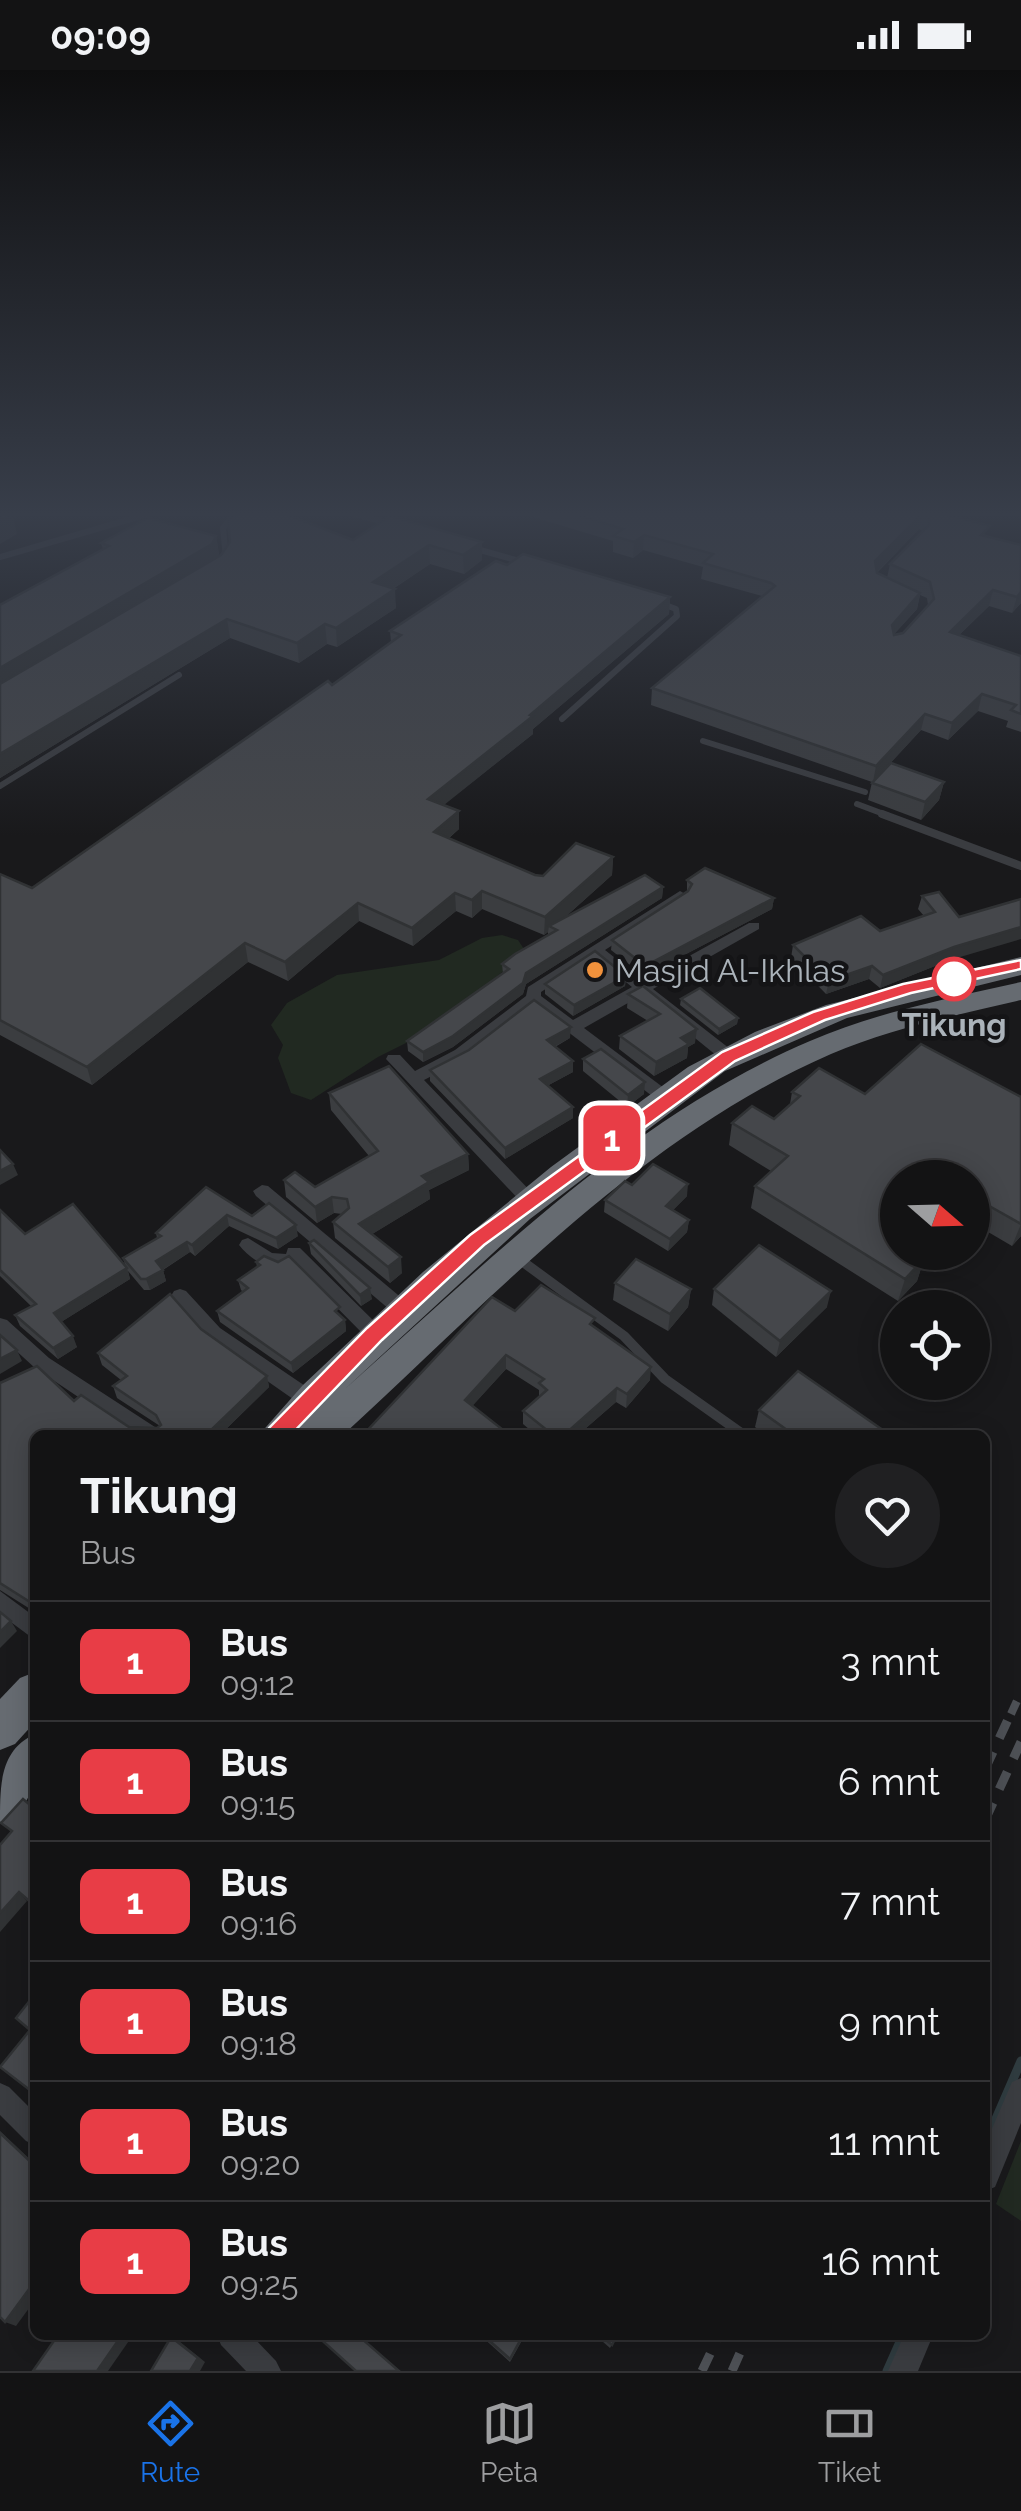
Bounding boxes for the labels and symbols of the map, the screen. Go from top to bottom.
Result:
place label: Masjid Al-Ikhlas [615,952,845,989]
marker: Tikung [933,958,975,1000]
marker: Masjid Al-Ikhlas [584,959,606,981]
place label: Tikung [901,1006,1007,1043]
line badge: 1 [580,1106,644,1170]
north arrow [880,1160,990,1270]

